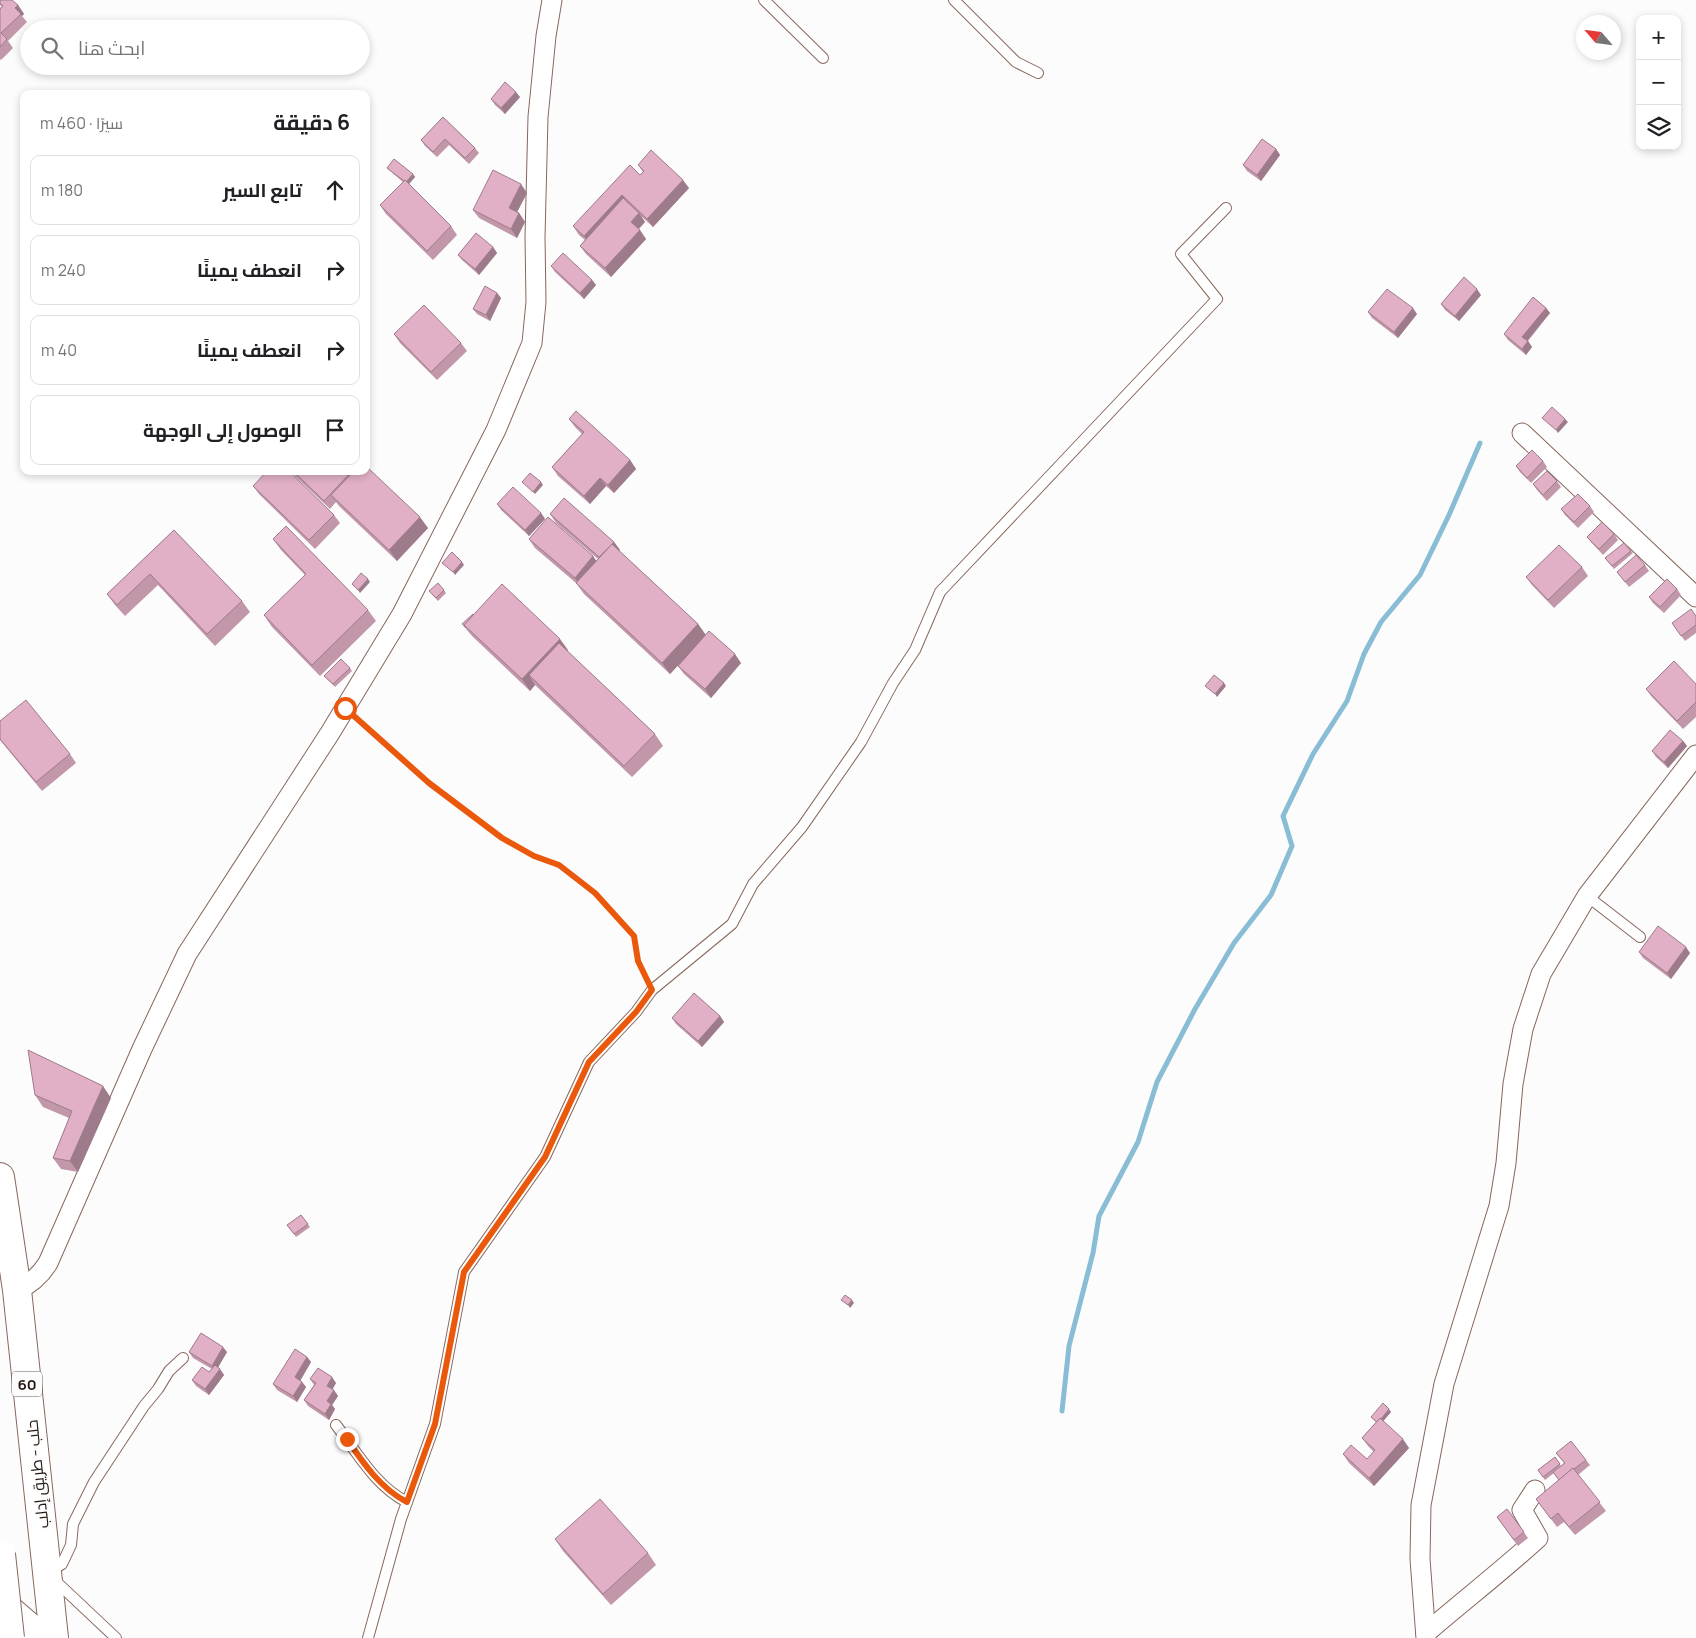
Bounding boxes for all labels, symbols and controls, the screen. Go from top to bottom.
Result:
north arrow [1576,15,1621,60]
map controls [1636,15,1681,150]
button: + [1636,15,1681,60]
search box [20,20,370,75]
icon: search [38,34,66,62]
text: ابحث هنا [78,35,145,61]
button: − [1636,60,1681,105]
button: layers [1636,105,1681,150]
text: 6 دقيقة [273,108,350,136]
text: سيرًا · 460 m [40,112,123,134]
icon: ahead [321,176,349,204]
text: تابع السير [223,177,302,203]
text: 180 m [41,179,83,201]
icon: right [321,256,349,284]
text: انعطف يمينًا [197,257,302,283]
text: 240 m [41,259,86,281]
icon: right [321,336,349,364]
text: انعطف يمينًا [197,337,302,363]
text: 40 m [41,339,77,361]
icon: arrive [321,416,349,444]
text: الوصول إلى الوجهة [143,417,302,443]
route start [334,697,357,720]
road number: 60 [12,1372,42,1396]
street label: حلب - طريق إدلب [20,1419,54,1529]
route end [336,1428,359,1451]

